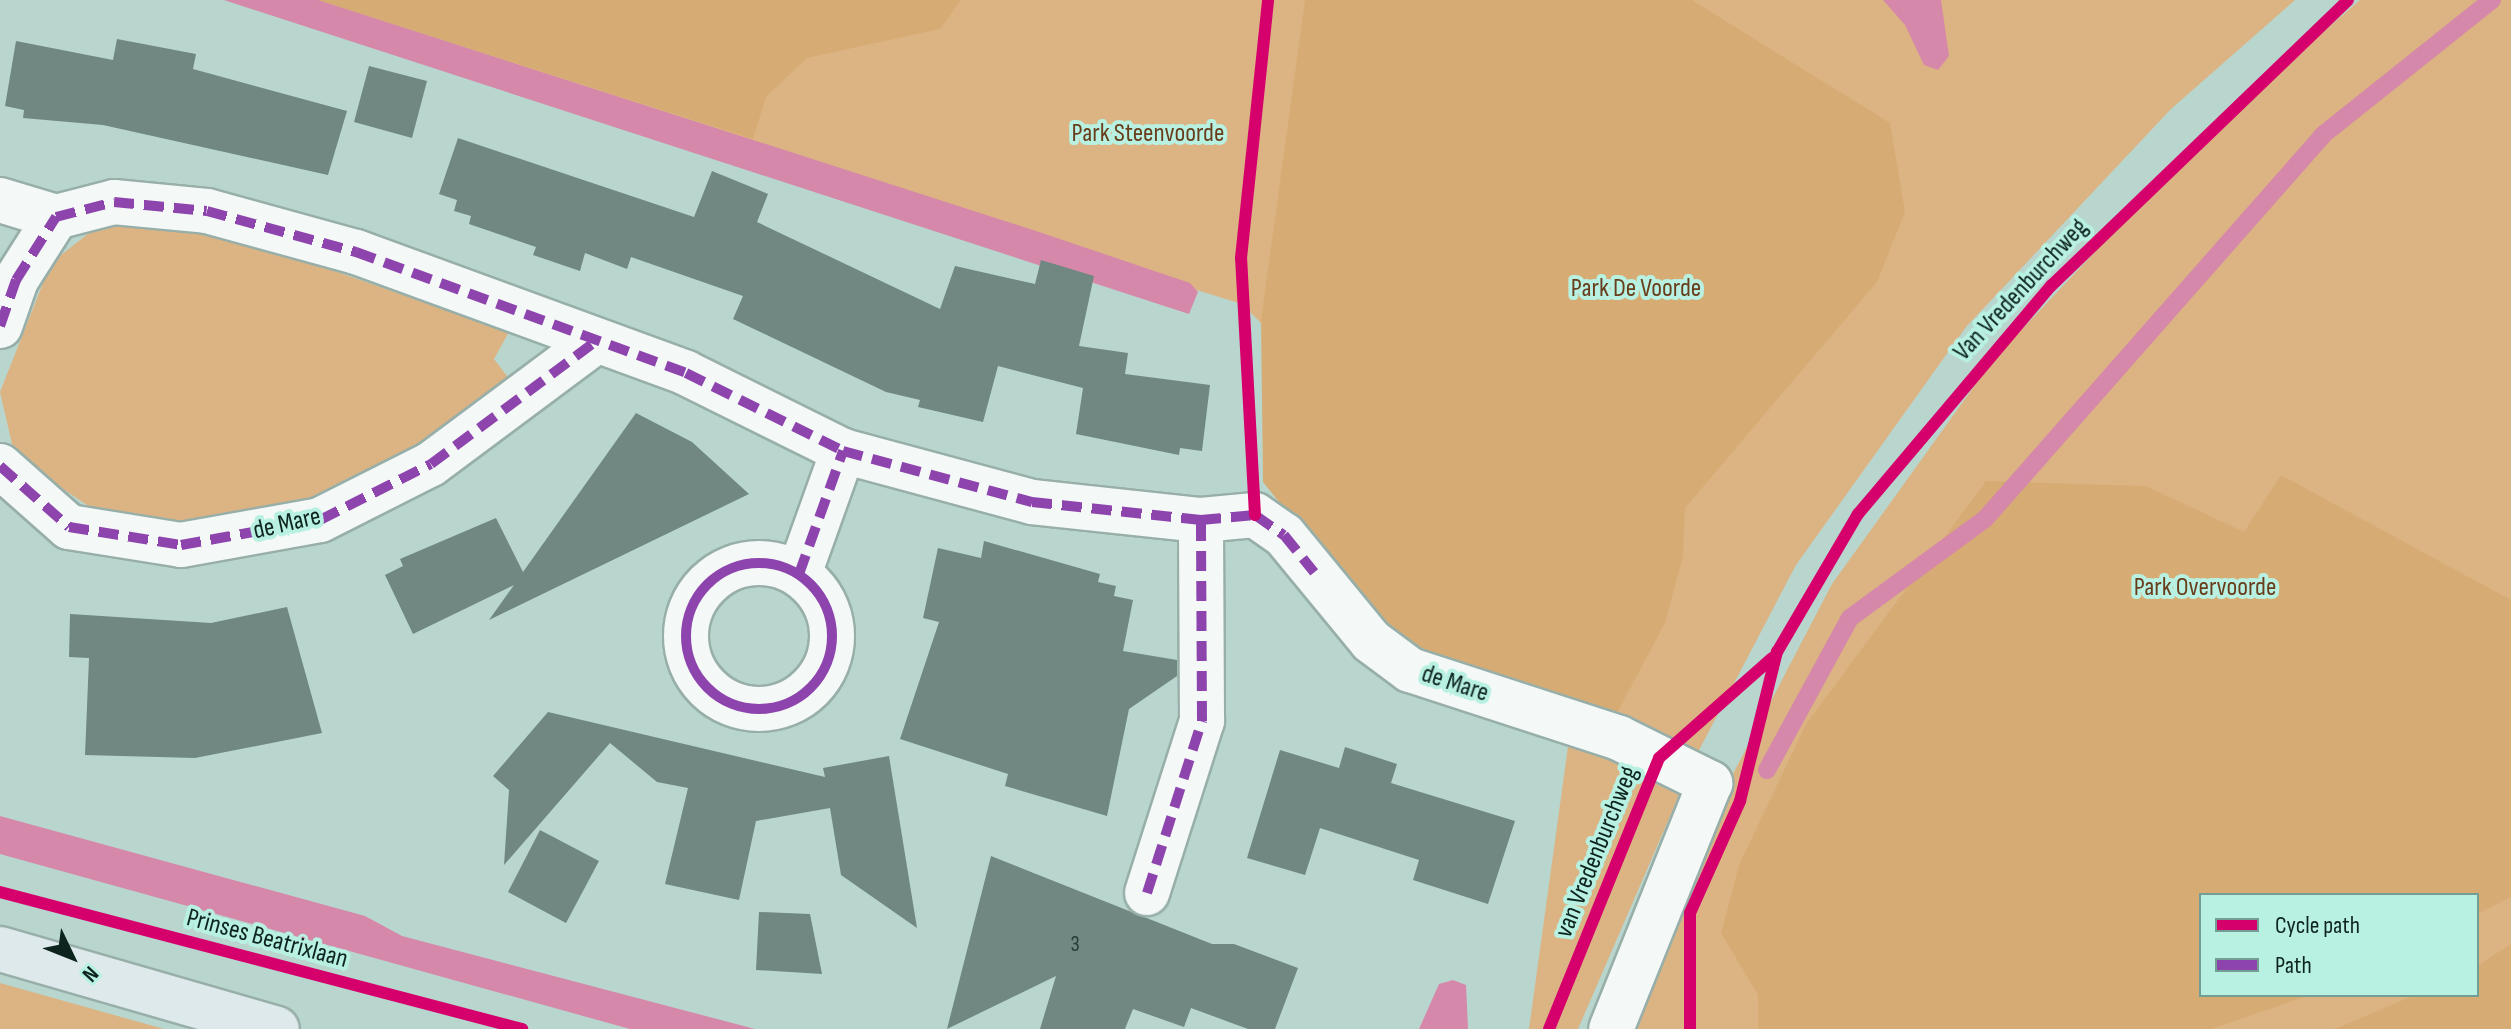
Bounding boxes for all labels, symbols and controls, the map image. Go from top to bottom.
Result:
park label: Park Steenvoorde [1072,118,1224,150]
street label: Van Vredenburchweg [1947,212,2095,368]
park label: Park De Voorde [1571,273,1701,305]
street label: de Mare [250,501,324,547]
park label: Park Overvoorde [2134,572,2276,604]
street label: de Mare [1418,659,1492,709]
street label: van Vredenburchweg [1549,762,1645,942]
legend [2199,893,2479,997]
street label: Prinses Beatrixlaan [183,902,351,976]
text: Cycle path [2275,911,2360,940]
north arrow [32,917,112,997]
house number: 3 [1070,932,1080,958]
text: Path [2275,951,2312,980]
text: N [76,960,104,987]

